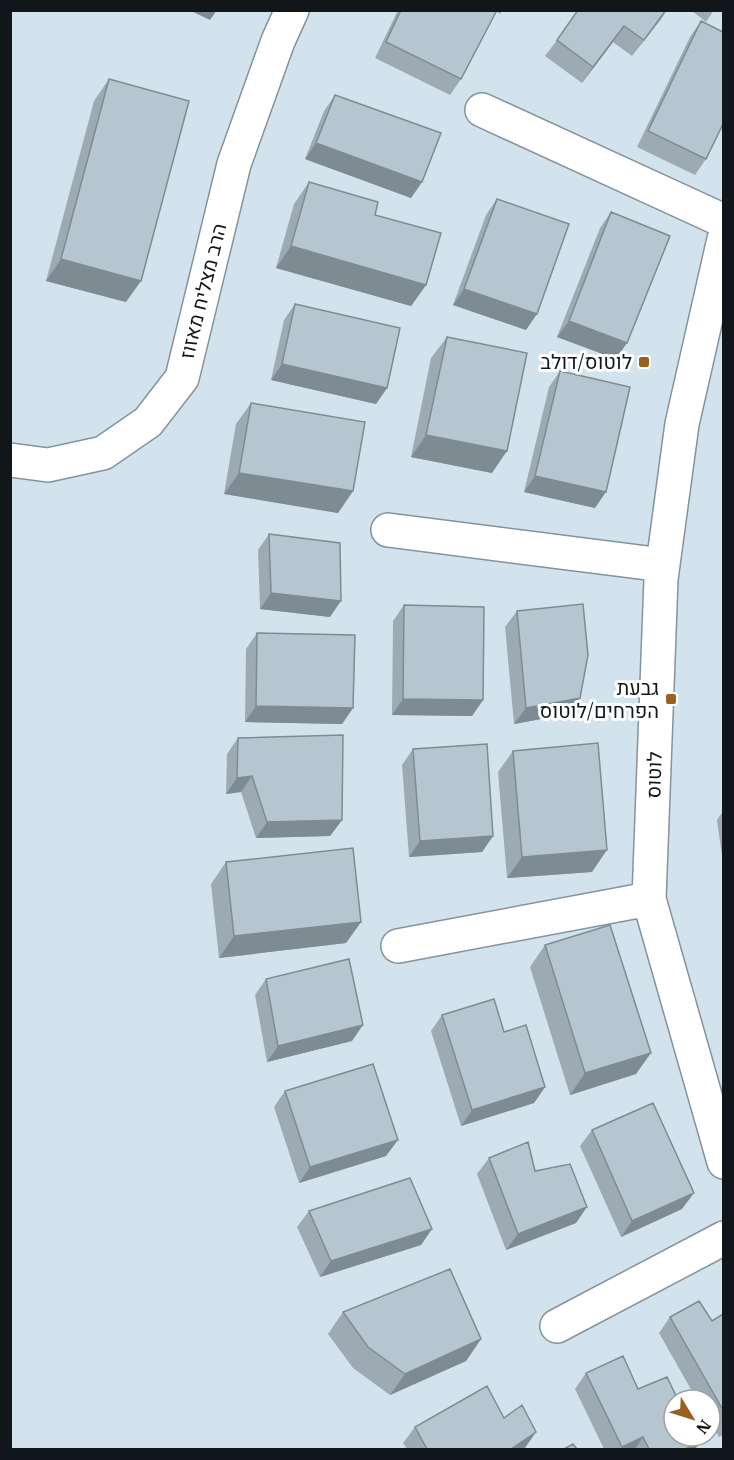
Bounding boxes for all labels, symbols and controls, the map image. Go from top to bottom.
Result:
street label: הרב מצליח מאזוז [173,220,232,362]
place label: לוטוס/דולב [540,348,632,375]
marker: לוטוס/דולב [637,355,651,369]
place label: גבעת הפרחים/לוטוס [540,674,659,724]
marker: גבעת הפרחים/לוטוס [664,692,678,706]
street label: לוטוס [639,751,668,799]
north arrow [662,1388,722,1448]
text: N [692,1416,716,1438]

